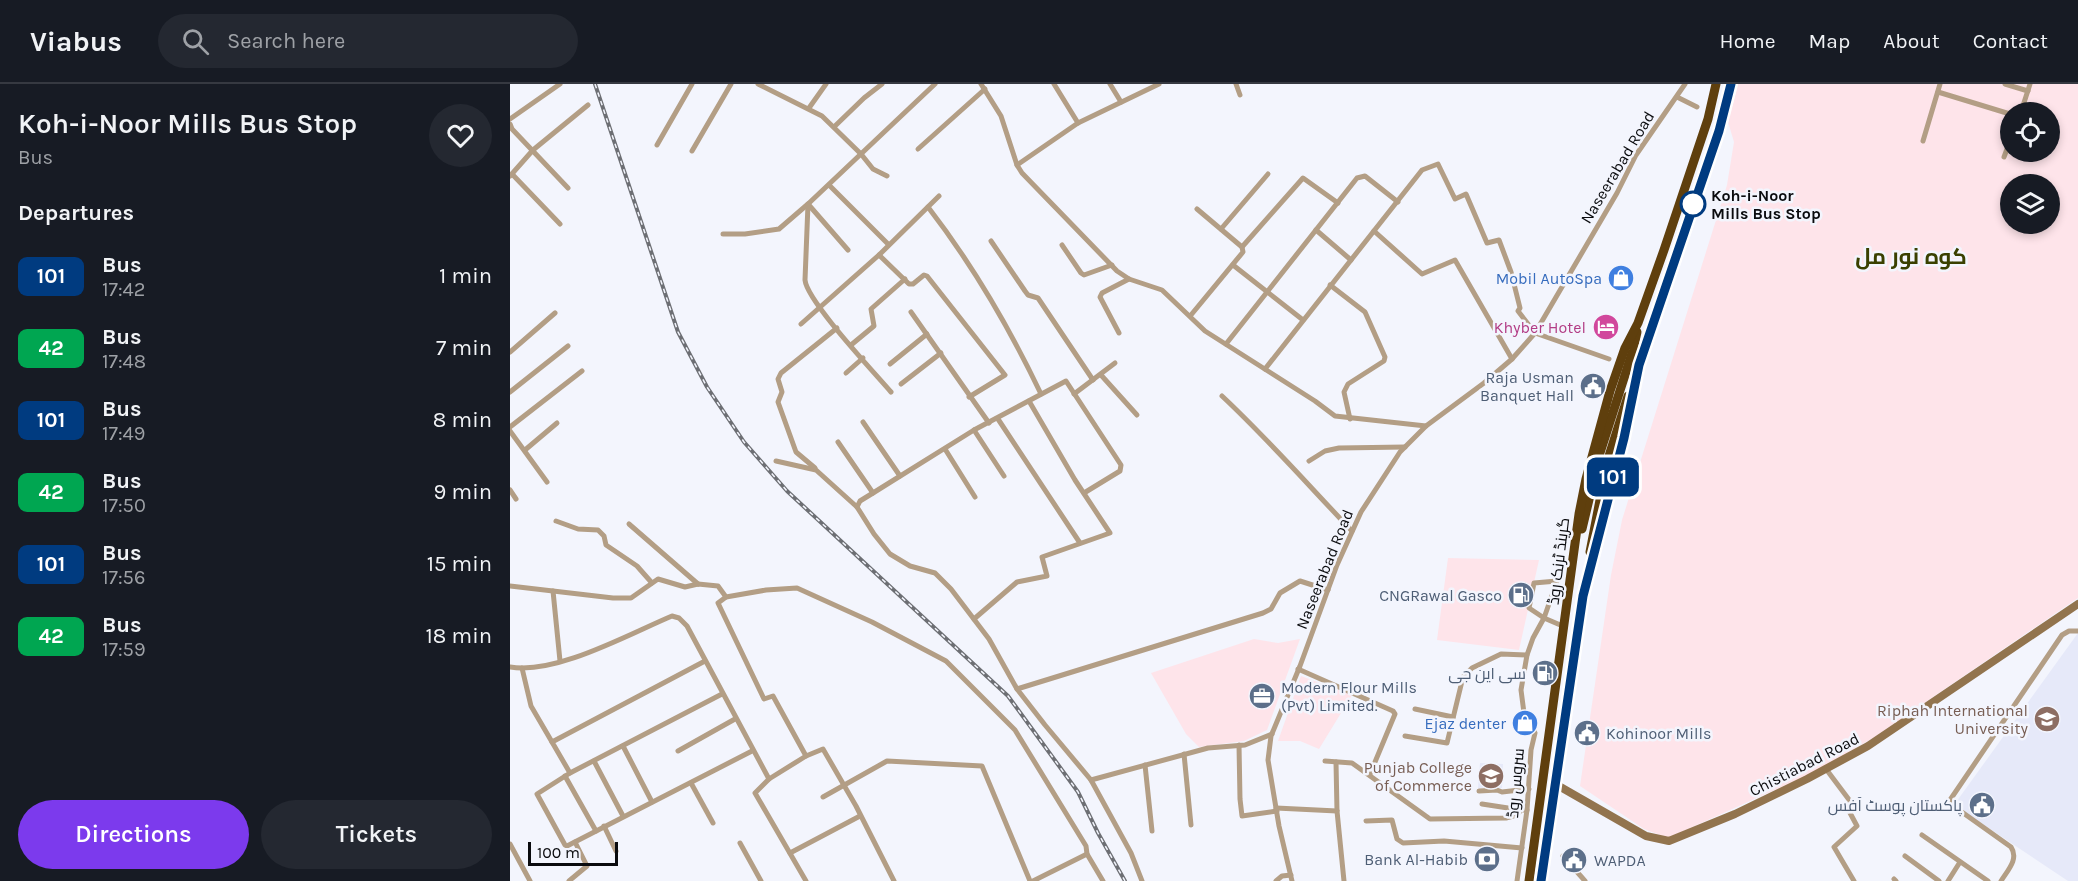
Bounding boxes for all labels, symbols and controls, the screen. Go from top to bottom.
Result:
search box [158,14,578,68]
text: Viabus [30,25,122,58]
icon: search [179,25,212,58]
text: Search here [227,28,345,54]
text: Home [1720,29,1776,53]
text: Map [1809,29,1850,53]
text: About [1883,29,1940,53]
text: Contact [1973,29,2048,53]
map controls [2000,102,2060,234]
button: locate [2000,102,2060,162]
button: heart [429,104,492,167]
text: Koh-i-Noor Mills Bus Stop [18,107,357,140]
street label: Naseerabad Road [1576,108,1658,227]
text: Bus [18,146,53,169]
button: layers [2000,174,2060,234]
place label: Koh-i-Noor Mills Bus Stop [1711,186,1821,223]
marker: Koh-i-Noor Mills Bus Stop [1680,191,1706,217]
text: Departures [18,200,134,226]
district label: کوہ نور مل [1855,244,1967,270]
text: Bus [102,252,142,278]
text: 1 min [439,263,492,289]
shop icon: Mobil AutoSpa [1606,263,1636,293]
text: 101 [37,264,65,288]
place label: Mobil AutoSpa [1496,269,1602,288]
text: 17:42 [102,278,145,301]
hotel icon: Khyber Hotel [1591,312,1621,342]
place label: Khyber Hotel [1494,318,1586,337]
text: Bus [102,324,142,350]
text: 7 min [436,335,492,361]
text: 42 [38,336,64,360]
text: 17:48 [102,350,146,373]
place label: Raja Usman Banquet Hall [1480,368,1574,405]
public building icon: Raja Usman Banquet Hall [1578,371,1608,401]
text: Bus [102,396,142,422]
text: 8 min [433,407,492,433]
text: 101 [37,408,65,432]
text: 17:49 [102,422,145,445]
line badge: 101 [1578,458,1648,496]
text: 101 [1599,465,1627,489]
text: Bus [102,468,142,494]
text: 9 min [434,479,492,505]
text: 42 [38,480,64,504]
text: 17:50 [102,494,146,517]
street label: Naseerabad Road [1292,506,1357,632]
street label: گرینڈ ٹرنک روڈ [1544,516,1573,606]
text: Bus [102,540,142,566]
text: 15 min [427,551,492,577]
text: 101 [37,552,65,576]
text: 17:56 [102,566,145,589]
fuel station icon: CNGRawal Gasco [1506,580,1536,610]
place label: CNGRawal Gasco [1379,586,1502,605]
text: Bus [102,612,142,638]
text: 18 min [426,623,492,649]
text: 42 [38,624,64,648]
text: 17:59 [102,638,146,661]
fuel station icon: سی این جی [1530,658,1560,688]
place label: سی این جی [1448,664,1526,684]
place label: Modern Flour Mills (Pvt) Limited. [1281,678,1417,715]
office icon: Modern Flour Mills (Pvt) Limited. [1247,681,1277,711]
place label: Riphah International University [1877,701,2029,738]
school or university icon: Riphah International University [2032,704,2062,734]
shop icon: Ejaz denter [1510,708,1540,738]
place label: Ejaz denter [1424,714,1506,733]
public building icon: Kohinoor Mills [1572,718,1602,748]
place label: Kohinoor Mills [1606,724,1711,743]
street label: Chistiabad Road [1746,729,1862,800]
street label: سروس روڈ [1503,747,1529,819]
place label: Punjab College of Commerce [1364,758,1472,795]
school or university icon: Punjab College of Commerce [1476,761,1506,791]
public building icon: پاکستان پوسٹ آفس [1967,790,1997,820]
place label: پاکستان پوسٹ آفس [1828,796,1963,817]
button: Directions [18,800,249,869]
button: Tickets [261,800,492,869]
scale bar [528,839,618,866]
text: 100 m [537,843,580,862]
bank icon: Bank Al-Habib [1472,844,1502,874]
public building icon: WAPDA [1559,845,1589,875]
place label: Bank Al-Habib [1364,850,1468,869]
place label: WAPDA [1594,851,1646,870]

